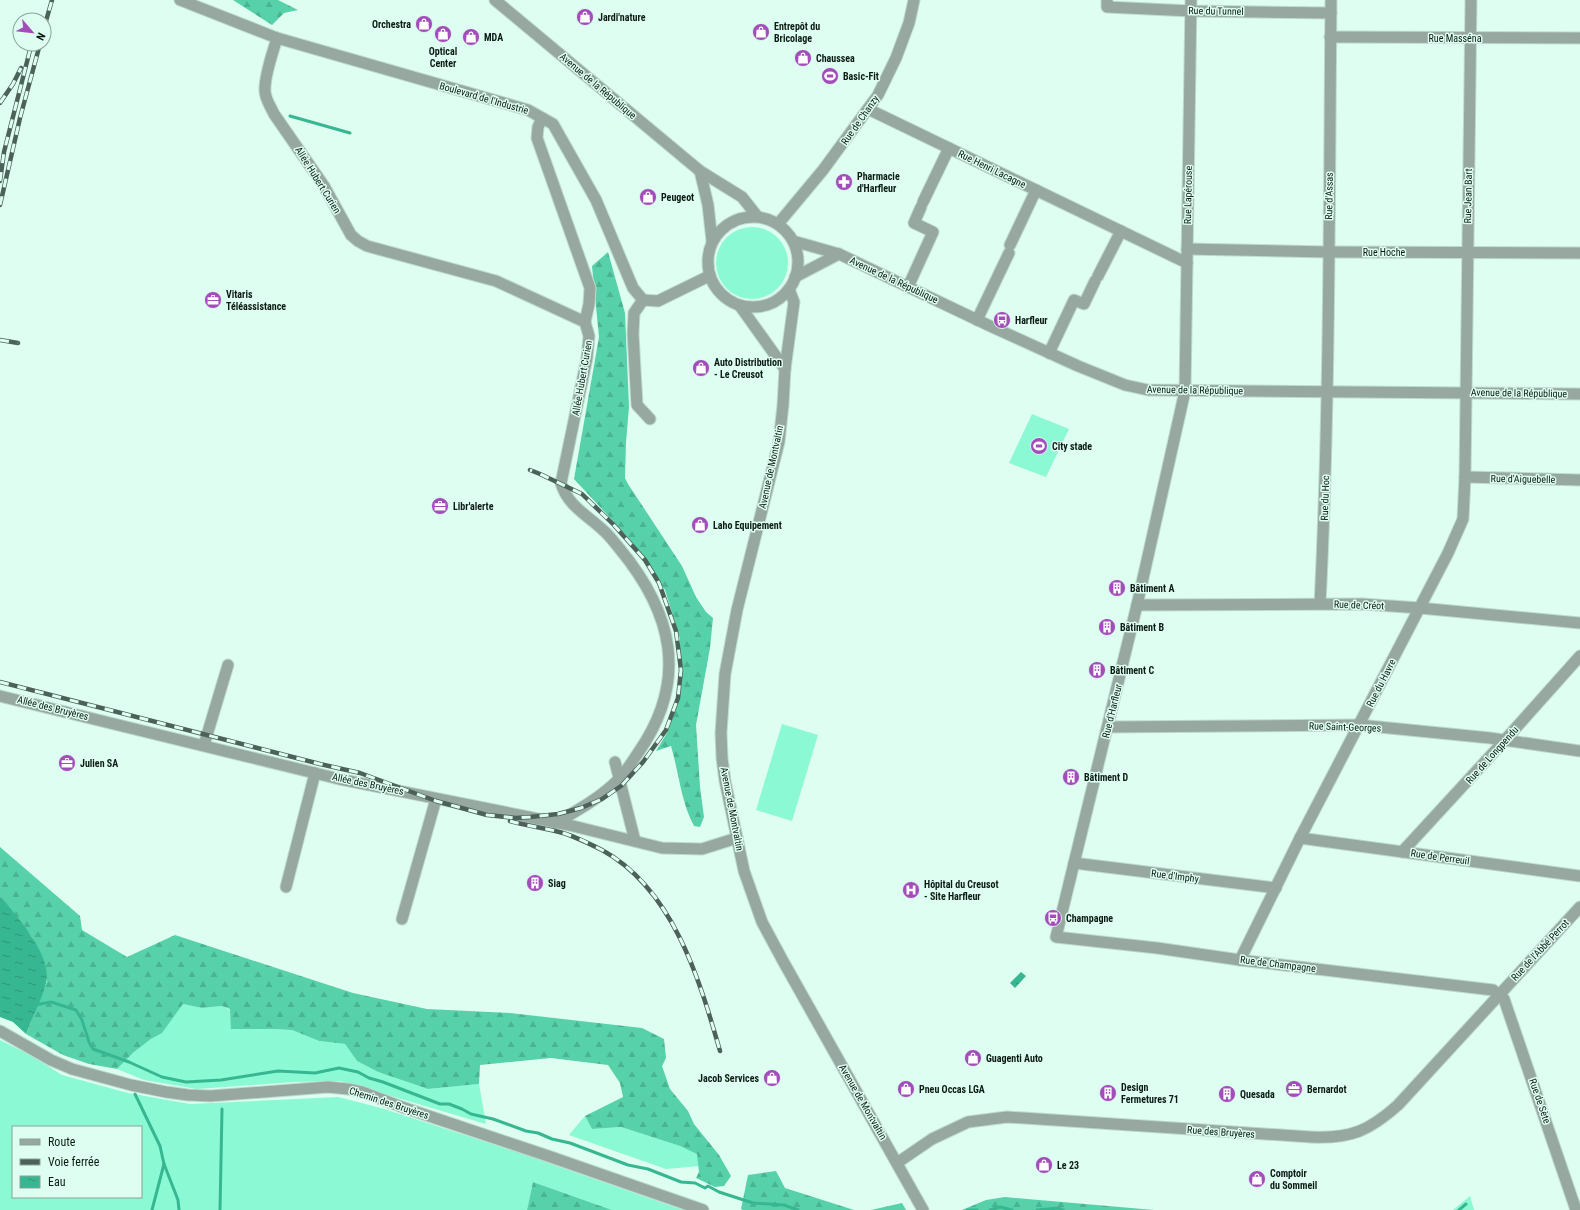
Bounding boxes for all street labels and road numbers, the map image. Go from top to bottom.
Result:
street label: Rue du Tunnel [1188,5,1244,17]
street label: Rue Masséna [1429,33,1482,44]
street label: Avenue de la République [558,51,639,121]
street label: Boulevard de l'Industrie [438,80,530,116]
street label: Rue de Chanzy [839,93,881,147]
street label: Allée Hubert Curien [293,145,343,216]
street label: Rue Henri Lacagne [956,148,1028,190]
street label: Rue Lapérouse [1182,165,1194,224]
street label: Rue Jean Bart [1462,168,1474,224]
street label: Rue d'Assas [1323,172,1335,220]
street label: Rue Hoche [1363,247,1406,258]
street label: Avenue de la République [848,255,940,305]
street label: Allée Hubert Curien [570,339,594,417]
street label: Avenue de la République [1147,384,1244,396]
street label: Avenue de la République [1471,387,1568,399]
street label: Avenue de Montvaltin [757,424,785,510]
street label: Rue d'Aiguebelle [1491,473,1556,485]
street label: Rue du Hoc [1319,475,1331,521]
street label: Rue de Créot [1334,599,1384,611]
street label: Rue du Havre [1364,657,1398,709]
street label: Rue d'Harfleur [1100,683,1124,739]
street label: Allée des Bruyères [16,694,90,722]
street label: Rue Saint-Georges [1309,720,1382,734]
street label: Rue de Longpendu [1464,724,1521,786]
street label: Avenue de Montvaltin [719,766,746,852]
street label: Allée des Bruyères [331,771,405,797]
street label: Rue de Perreuil [1410,847,1470,867]
street label: Rue d'Imphy [1151,868,1199,884]
street label: Rue de l'Abbé Perrot [1509,917,1571,983]
street label: Rue de Champagne [1240,954,1317,974]
street label: Avenue de Montvaltin [837,1063,889,1142]
street label: Rue de Sète [1527,1077,1553,1125]
street label: Chemin des Bruyères [348,1085,431,1121]
street label: Rue des Bruyères [1187,1124,1256,1140]

